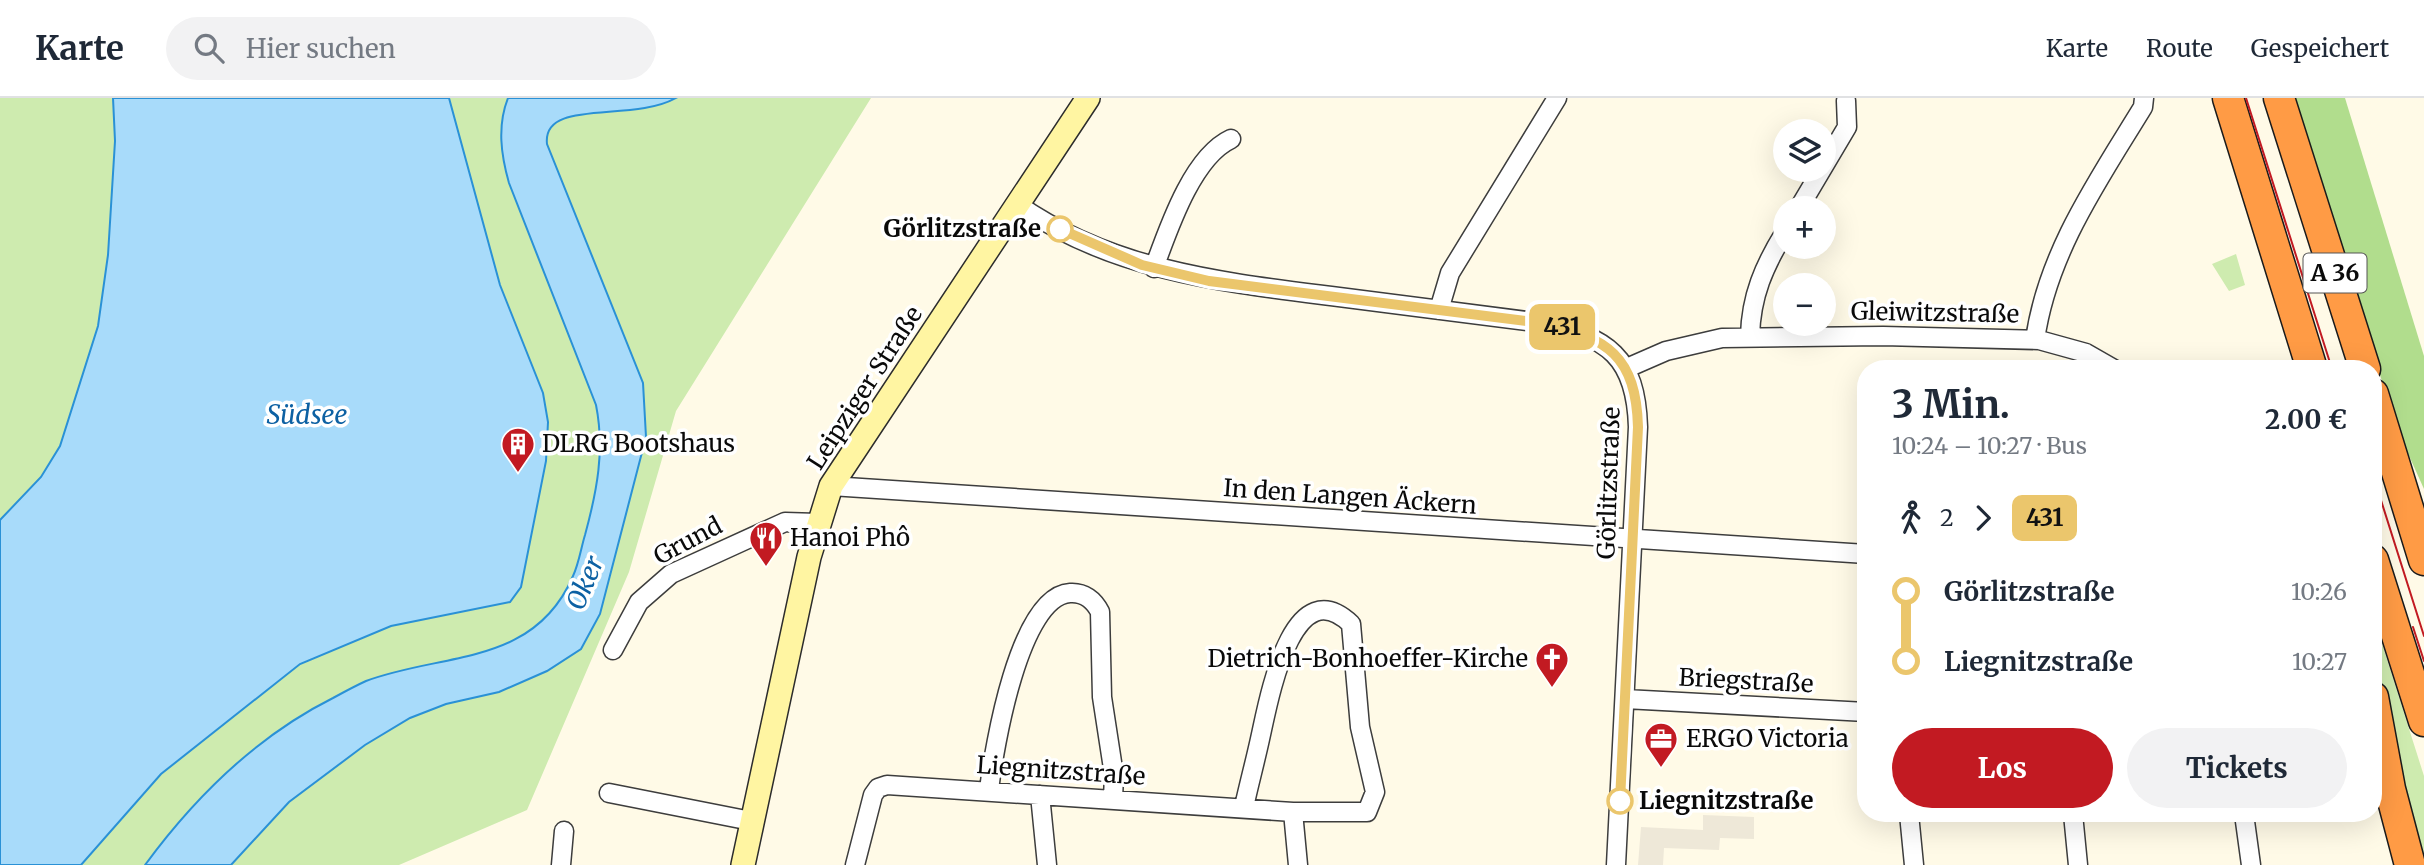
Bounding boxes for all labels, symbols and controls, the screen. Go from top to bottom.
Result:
search box [166,17,656,80]
text: Karte [35,28,124,69]
icon: search [190,29,228,67]
text: Hier suchen [246,32,396,65]
text: Karte [2046,33,2108,64]
text: Route [2146,33,2213,64]
text: Gespeichert [2251,33,2389,64]
map controls [1773,119,1836,336]
button: layers [1773,119,1836,182]
button: + [1773,196,1836,259]
place label: Görlitzstraße [884,213,1041,244]
marker: Görlitzstraße [1047,216,1073,242]
road number: A 36 [2304,254,2366,292]
button: − [1773,273,1836,336]
street label: Gleiwitzstraße [1851,296,2019,329]
street label: Leipziger Straße [800,300,929,475]
line badge: 431 [1522,304,1602,350]
text: 431 [1543,311,1581,342]
text: 3 Min. [1892,381,2010,428]
water label: Südsee [266,398,348,431]
text: 2.00 € [2265,403,2347,436]
street label: Görlitzstraße [1590,406,1627,560]
building icon: DLRG Bootshaus [499,425,537,474]
place label: DLRG Bootshaus [542,428,735,459]
text: 10:24 – 10:27 · Bus [1892,431,2087,460]
street label: In den Langen Äckern [1222,472,1478,521]
icon: walk [1892,499,1930,537]
icon: forward [1964,499,2002,537]
text: 431 [2026,502,2063,533]
text: 2 [1940,503,1954,532]
street label: Grund [648,510,727,571]
restaurant icon: Hanoi Phô [747,519,785,568]
place label: Hanoi Phô [790,522,910,553]
water label: Oker [559,550,611,615]
text: Görlitzstraße [1944,575,2115,608]
text: 10:26 [2291,577,2347,606]
church icon: Dietrich-Bonhoeffer-Kirche [1533,640,1571,689]
place label: Dietrich-Bonhoeffer-Kirche [1208,643,1528,674]
text: Liegnitzstraße [1944,645,2133,678]
text: 10:27 [2292,647,2347,676]
street label: Briegstraße [1678,661,1814,700]
office icon: ERGO Victoria [1642,720,1680,769]
place label: ERGO Victoria [1686,723,1849,754]
button: Los [1892,728,2113,808]
button: Tickets [2127,728,2347,808]
street label: Liegnitzstraße [976,749,1146,792]
place label: Liegnitzstraße [1639,785,1813,816]
marker: Liegnitzstraße [1607,788,1633,814]

